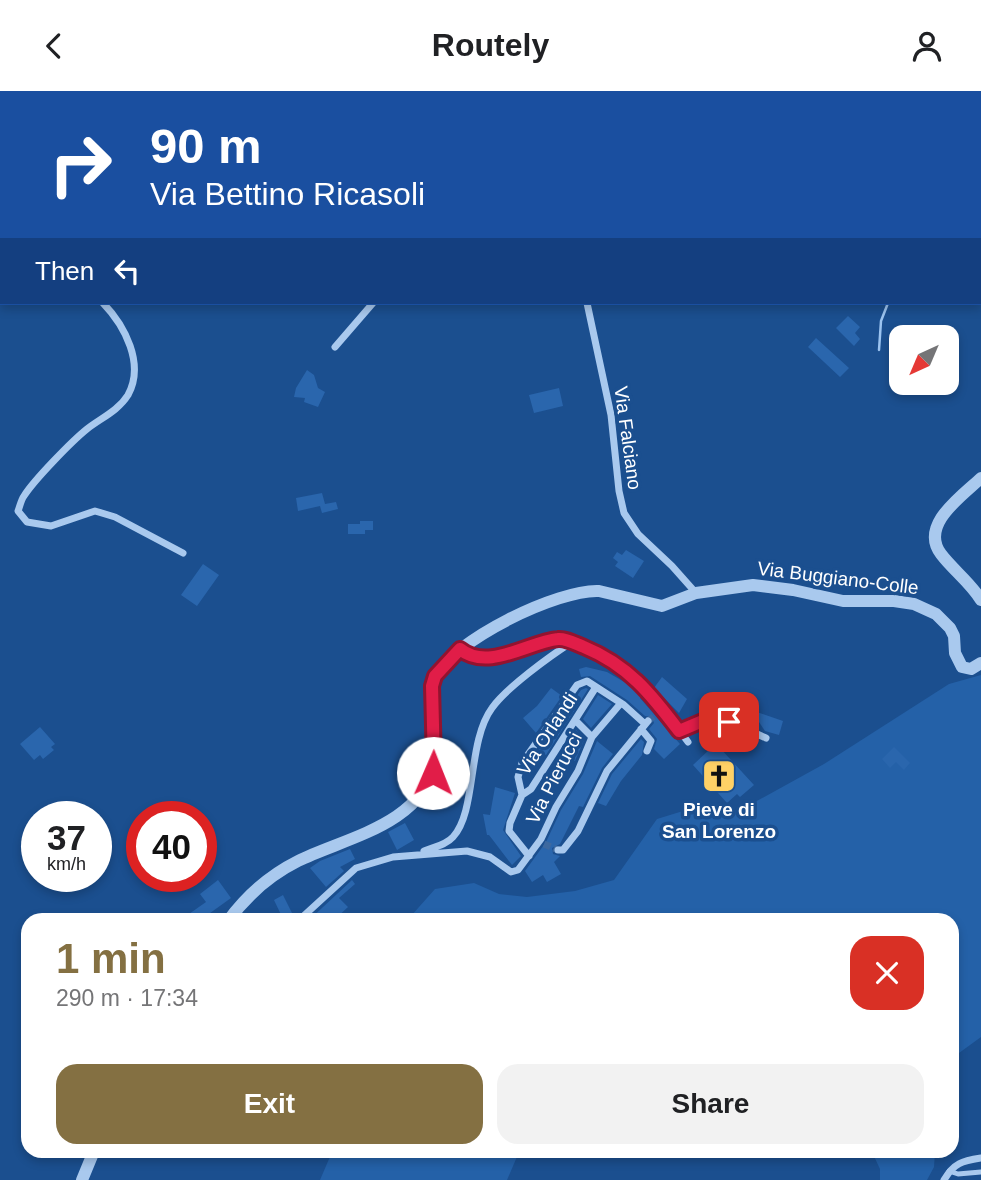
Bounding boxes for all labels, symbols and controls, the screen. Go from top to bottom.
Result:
icon: back [35,27,73,65]
text: Routely [432,27,549,63]
icon: person [908,27,946,65]
icon: right [35,119,126,210]
text: 90 m [150,119,262,173]
text: Via Bettino Ricasoli [150,176,425,212]
icon: left [108,252,146,290]
text: Then [35,256,94,286]
north arrow [889,325,959,395]
map controls [889,325,959,395]
street label: Via Falciano [610,385,646,491]
street label: Via Buggiano-Colle [756,558,920,598]
street label: Via Orlandi [513,689,581,779]
pin [699,692,759,752]
icon: arrive [710,703,748,741]
street label: Via Pierucci [522,729,586,827]
position arrow [396,736,470,810]
church icon: Pieve di San Lorenzo [700,757,738,795]
place label: Pieve di San Lorenzo [662,799,776,842]
speed limit sign: 40 [126,801,217,892]
text: 37 [47,818,86,857]
text: km/h [47,854,86,874]
text: 1 min [56,935,166,982]
button: close [850,936,924,1010]
text: 290 m · 17:34 [56,985,198,1011]
button: Exit [56,1064,483,1144]
button: Share [497,1064,924,1144]

